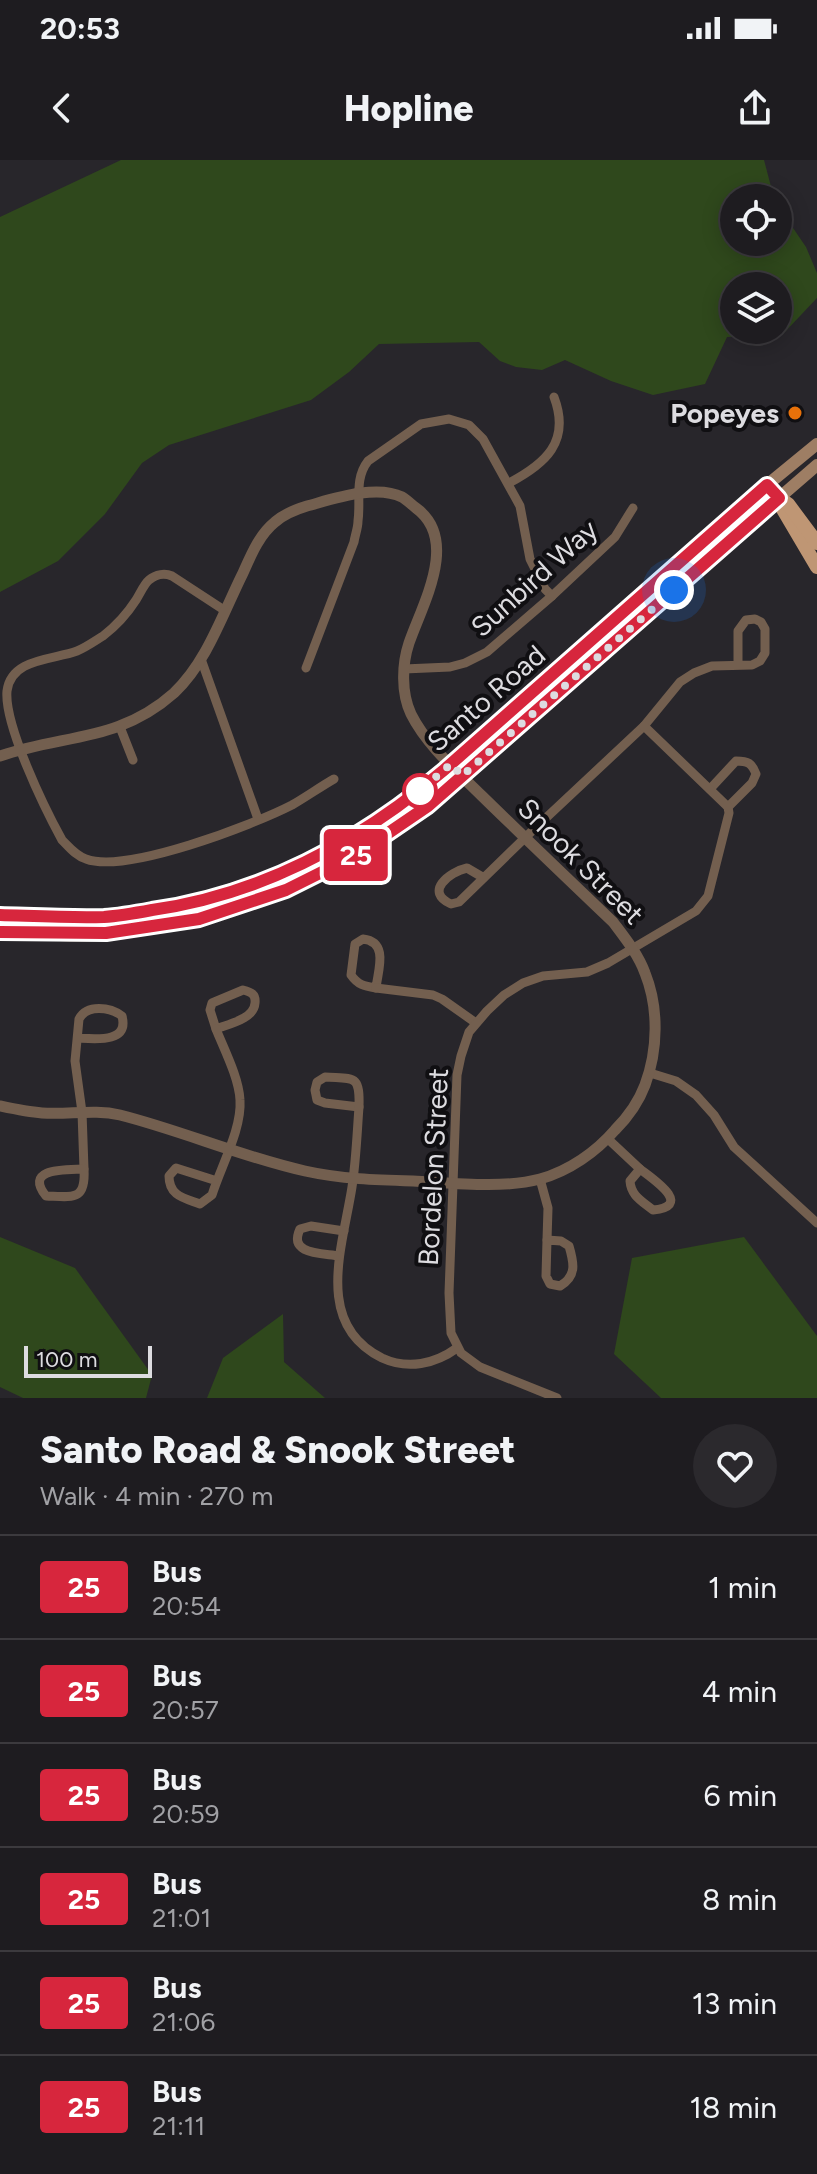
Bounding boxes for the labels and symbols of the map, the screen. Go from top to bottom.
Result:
place label: Popeyes [670,396,779,430]
marker: Popeyes [786,404,804,422]
street label: Sunbird Way [464,512,605,644]
your location [654,570,694,610]
street label: Santo Road [420,638,552,758]
unlabelled marker [403,774,437,808]
street label: Snook Street [511,791,651,931]
line badge: 25 [320,829,392,881]
street label: Bordelon Street [411,1067,455,1267]
scale bar [24,1342,152,1378]

